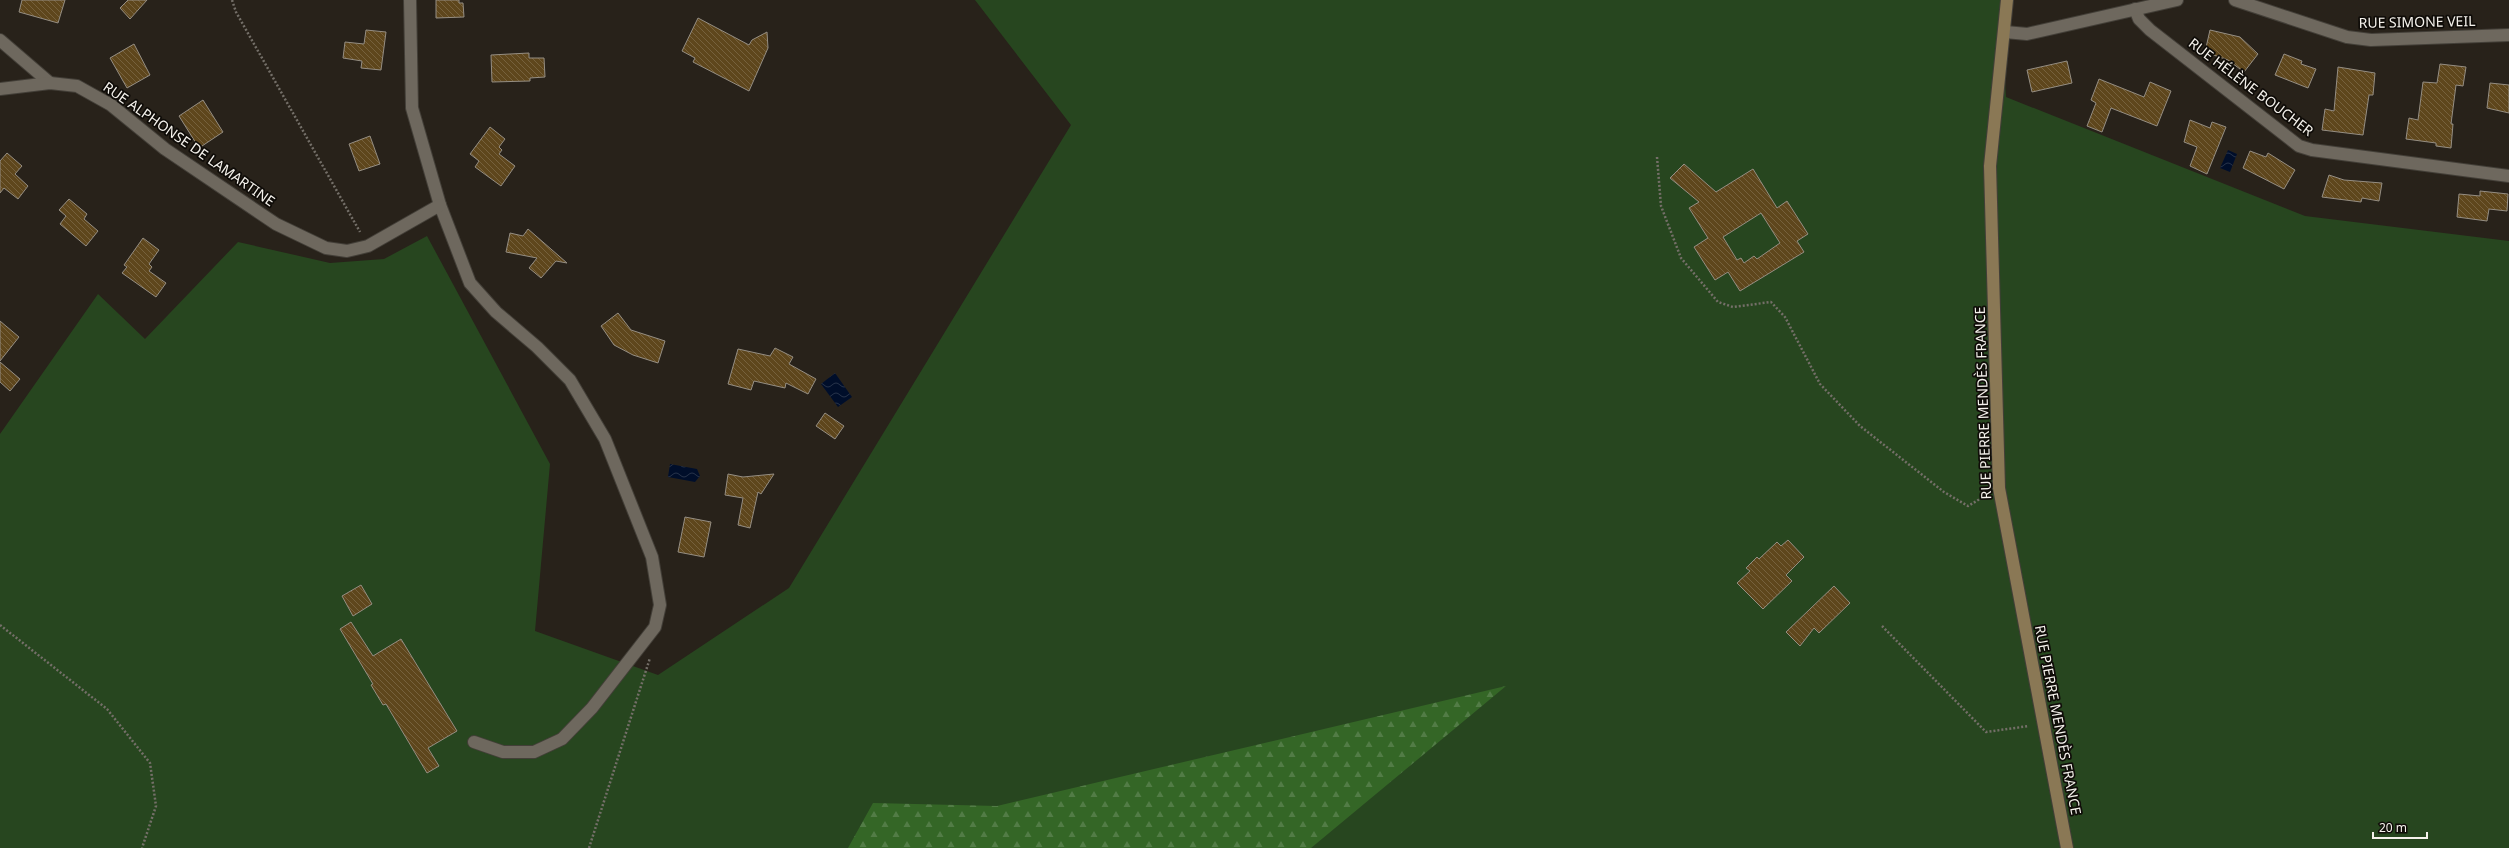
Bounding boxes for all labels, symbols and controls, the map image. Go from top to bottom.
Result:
street label: RUE SIMONE VEIL [2358,11,2476,32]
street label: RUE HÉLÈNE BOUCHER [2185,33,2318,140]
street label: RUE ALPHONSE DE LAMARTINE [100,77,279,210]
street label: RUE PIERRE MENDÈS FRANCE [1970,306,1995,500]
street label: RUE PIERRE MENDÈS FRANCE [2031,623,2086,816]
scale bar [2373,814,2427,840]
text: 20 m [2379,819,2407,836]

